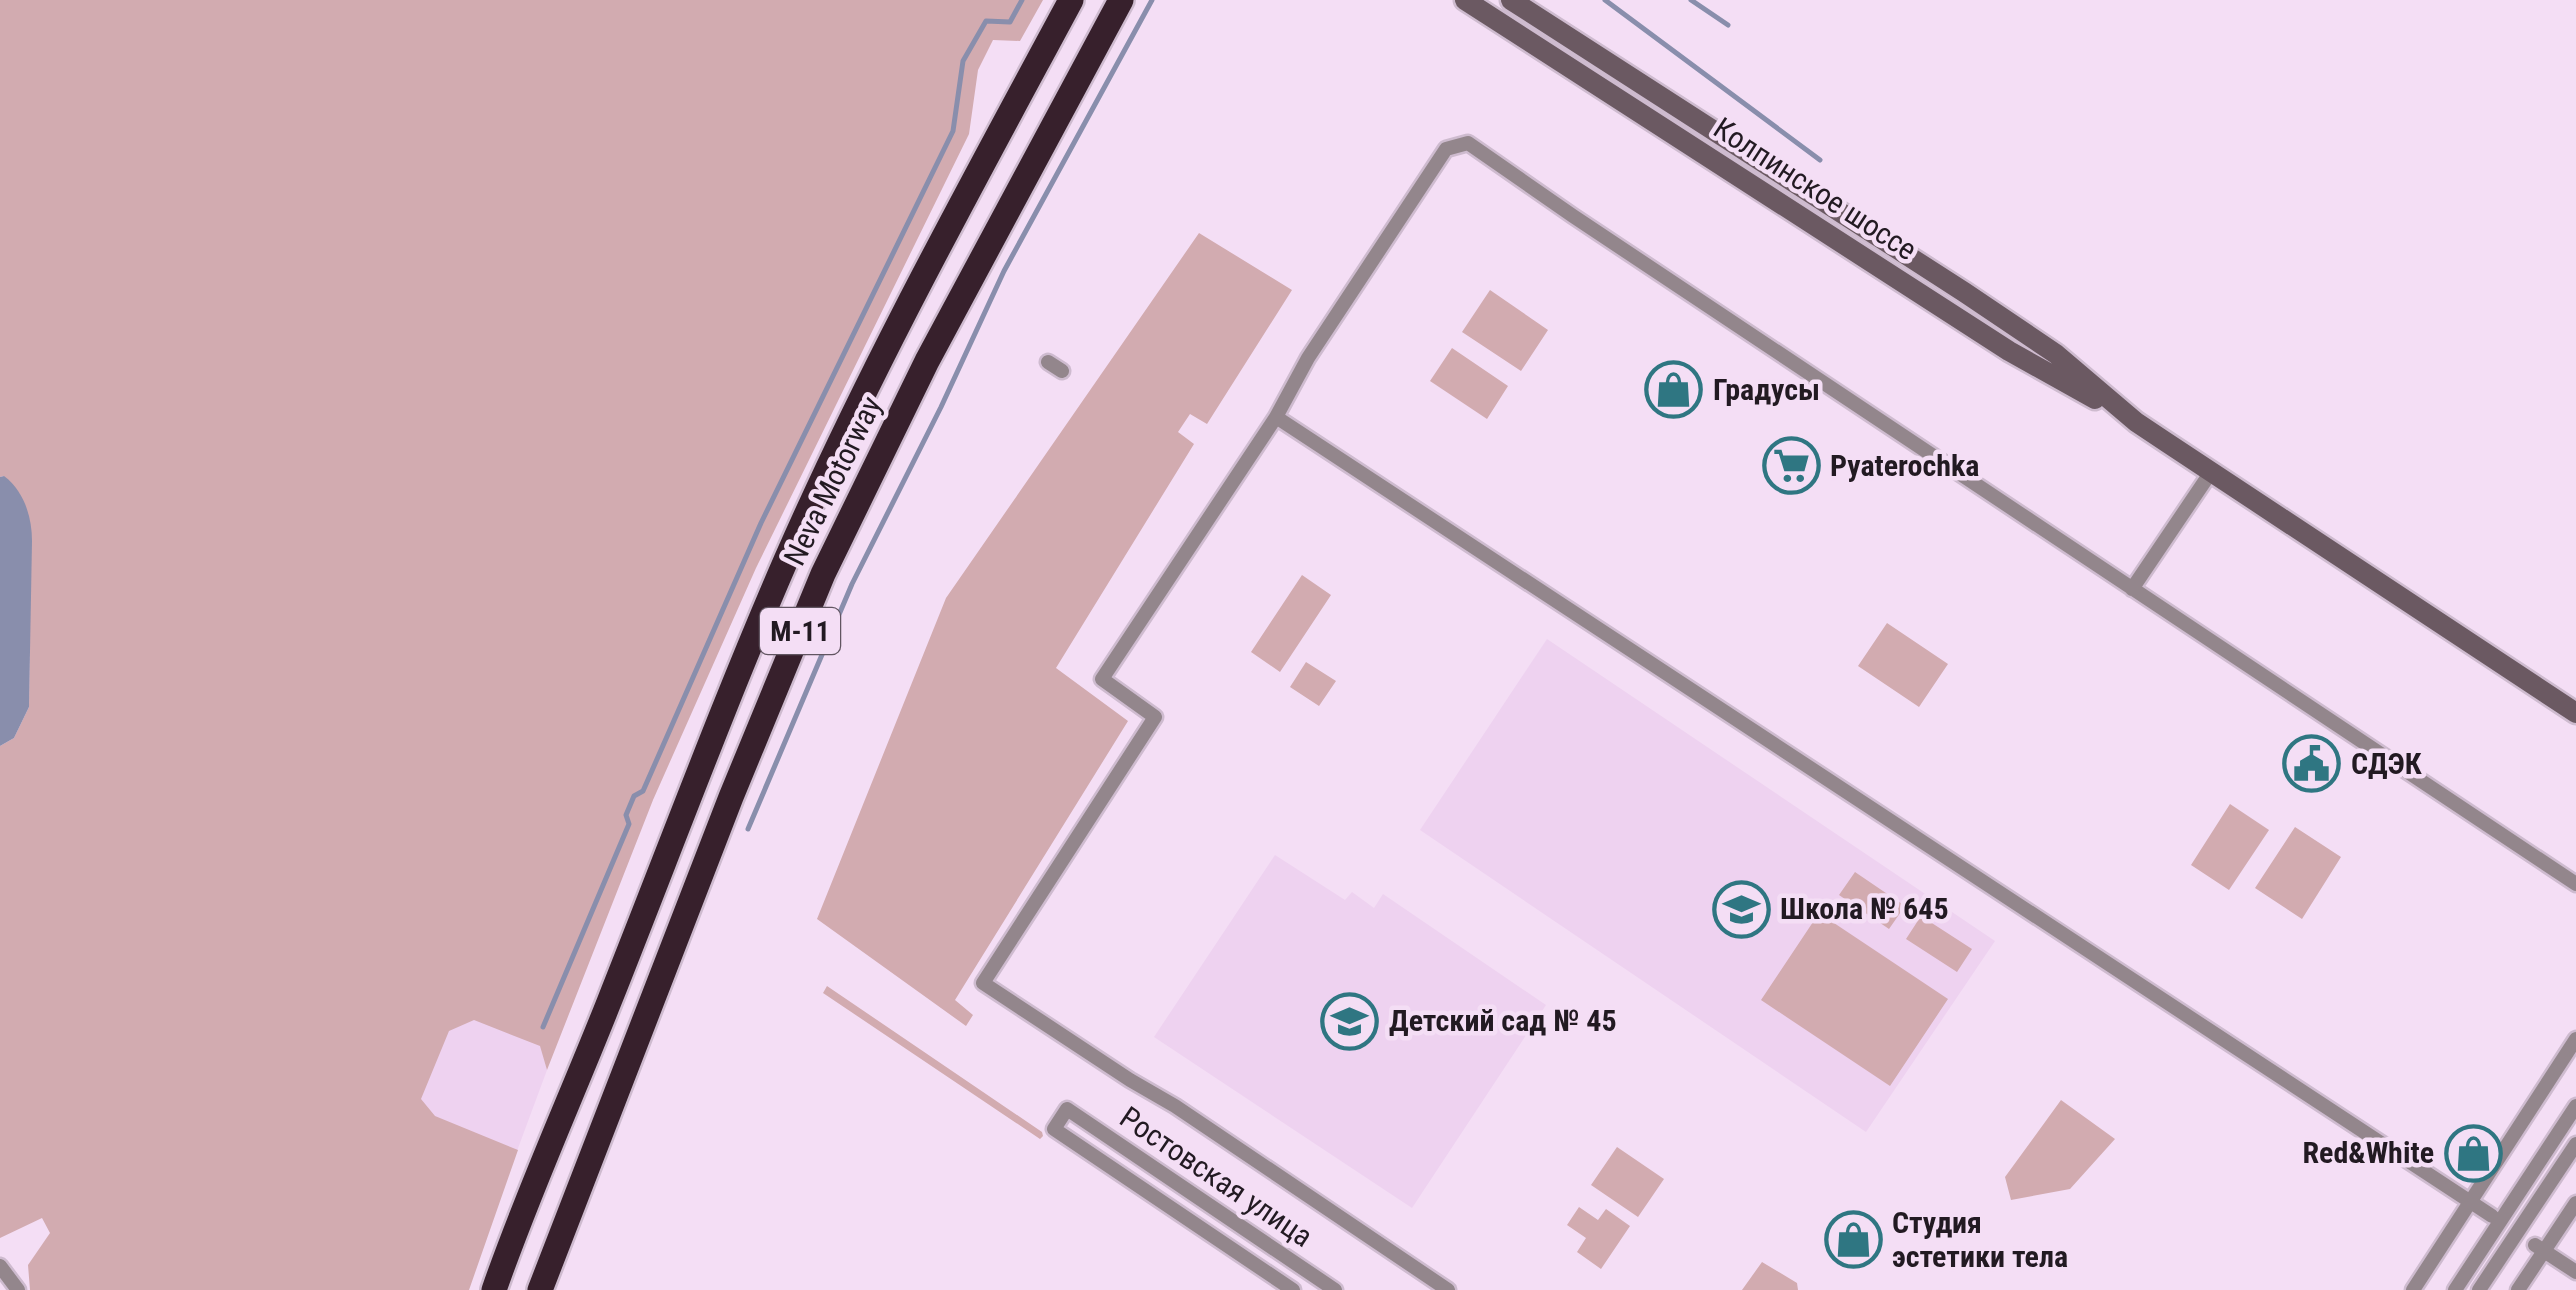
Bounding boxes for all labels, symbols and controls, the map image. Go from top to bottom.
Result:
street label: Колпинское шоссе [1707,110,1923,267]
shop icon: Градусы [1644,360,1704,420]
place label: Градусы [1713,372,1820,407]
street label: Neva Motorway [777,391,888,571]
supermarket icon: Pyaterochka [1761,436,1821,496]
place label: Pyaterochka [1830,448,1979,483]
road number: М-11 [760,608,840,654]
public building icon: СДЭК [2282,734,2342,794]
place label: СДЭК [2351,746,2423,781]
school or university icon: Школа № 645 [1711,879,1771,939]
place label: Школа № 645 [1780,891,1949,926]
school or university icon: Детский сад № 45 [1320,991,1380,1051]
place label: Детский сад № 45 [1389,1003,1617,1038]
street label: Ростовская улица [1114,1099,1319,1254]
shop icon: Red&White [2443,1123,2503,1183]
place label: Red&White [2302,1135,2434,1170]
place label: Студия эстетики тела [1892,1205,2068,1274]
shop icon: Студия эстетики тела [1823,1210,1883,1270]

